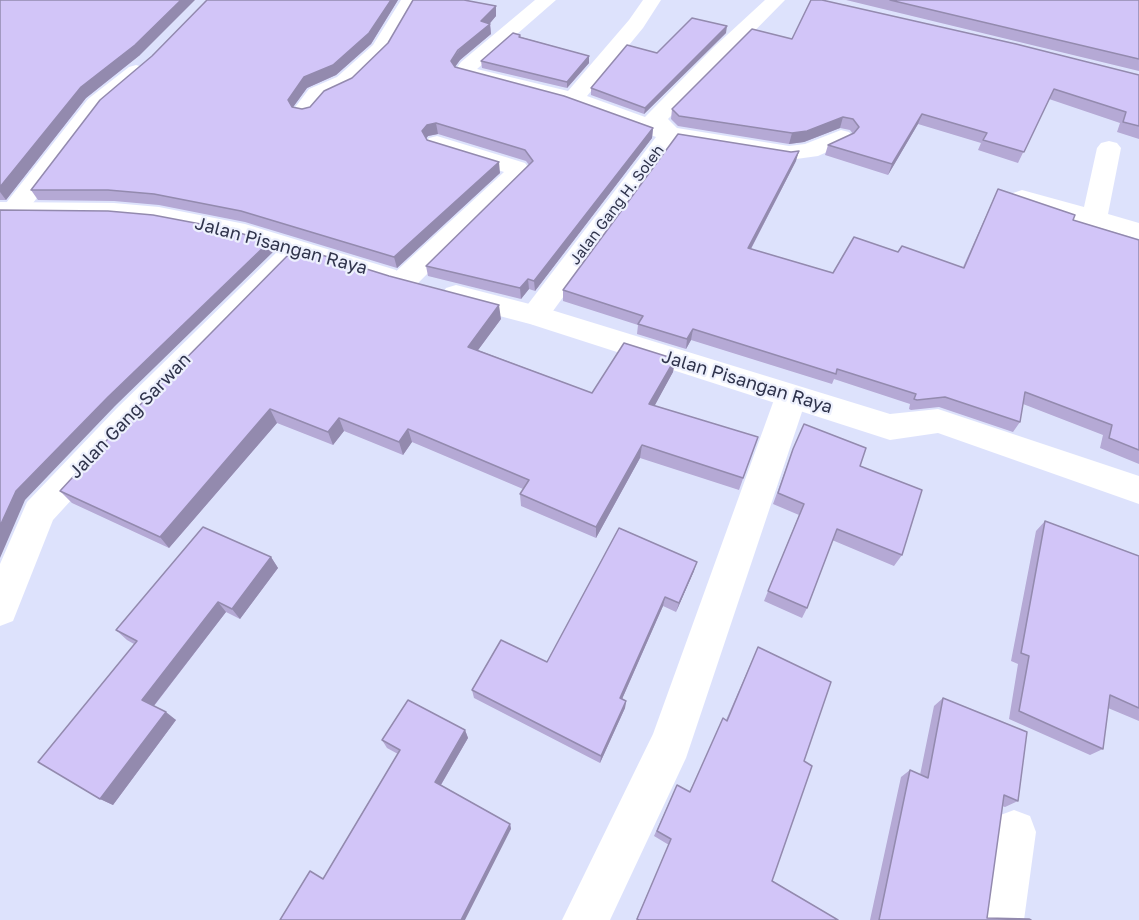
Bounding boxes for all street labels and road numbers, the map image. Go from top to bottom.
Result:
street label: Jalan Gang H. Soleh [566,142,668,268]
street label: Jalan Pisangan Raya [193,213,369,279]
street label: Jalan Pisangan Raya [659,346,835,418]
street label: Jalan Gang Sarwan [65,349,195,483]

